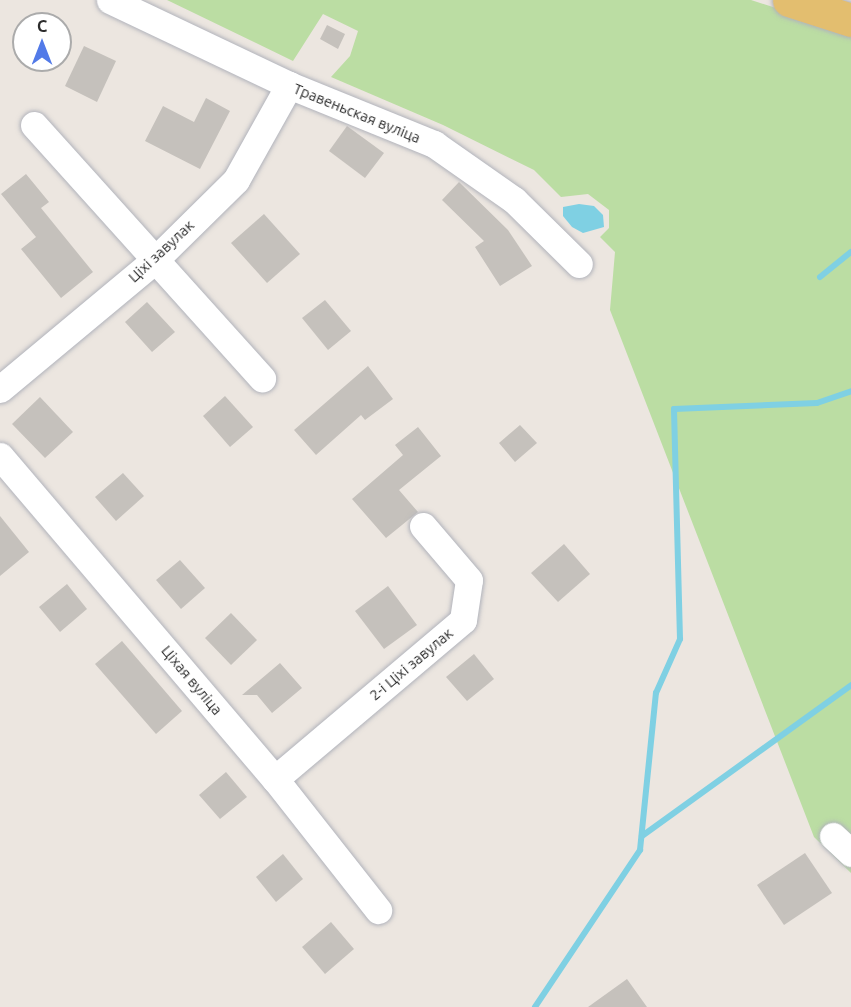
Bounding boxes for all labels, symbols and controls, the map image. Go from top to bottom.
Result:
north arrow [12,12,72,72]
text: С [37,17,47,35]
street label: Травеньская вуліца [291,79,423,147]
street label: Ціхі завулак [124,216,198,286]
street label: 2-і Ціхі завулак [366,624,456,704]
street label: Ціхая вуліца [158,642,226,718]

